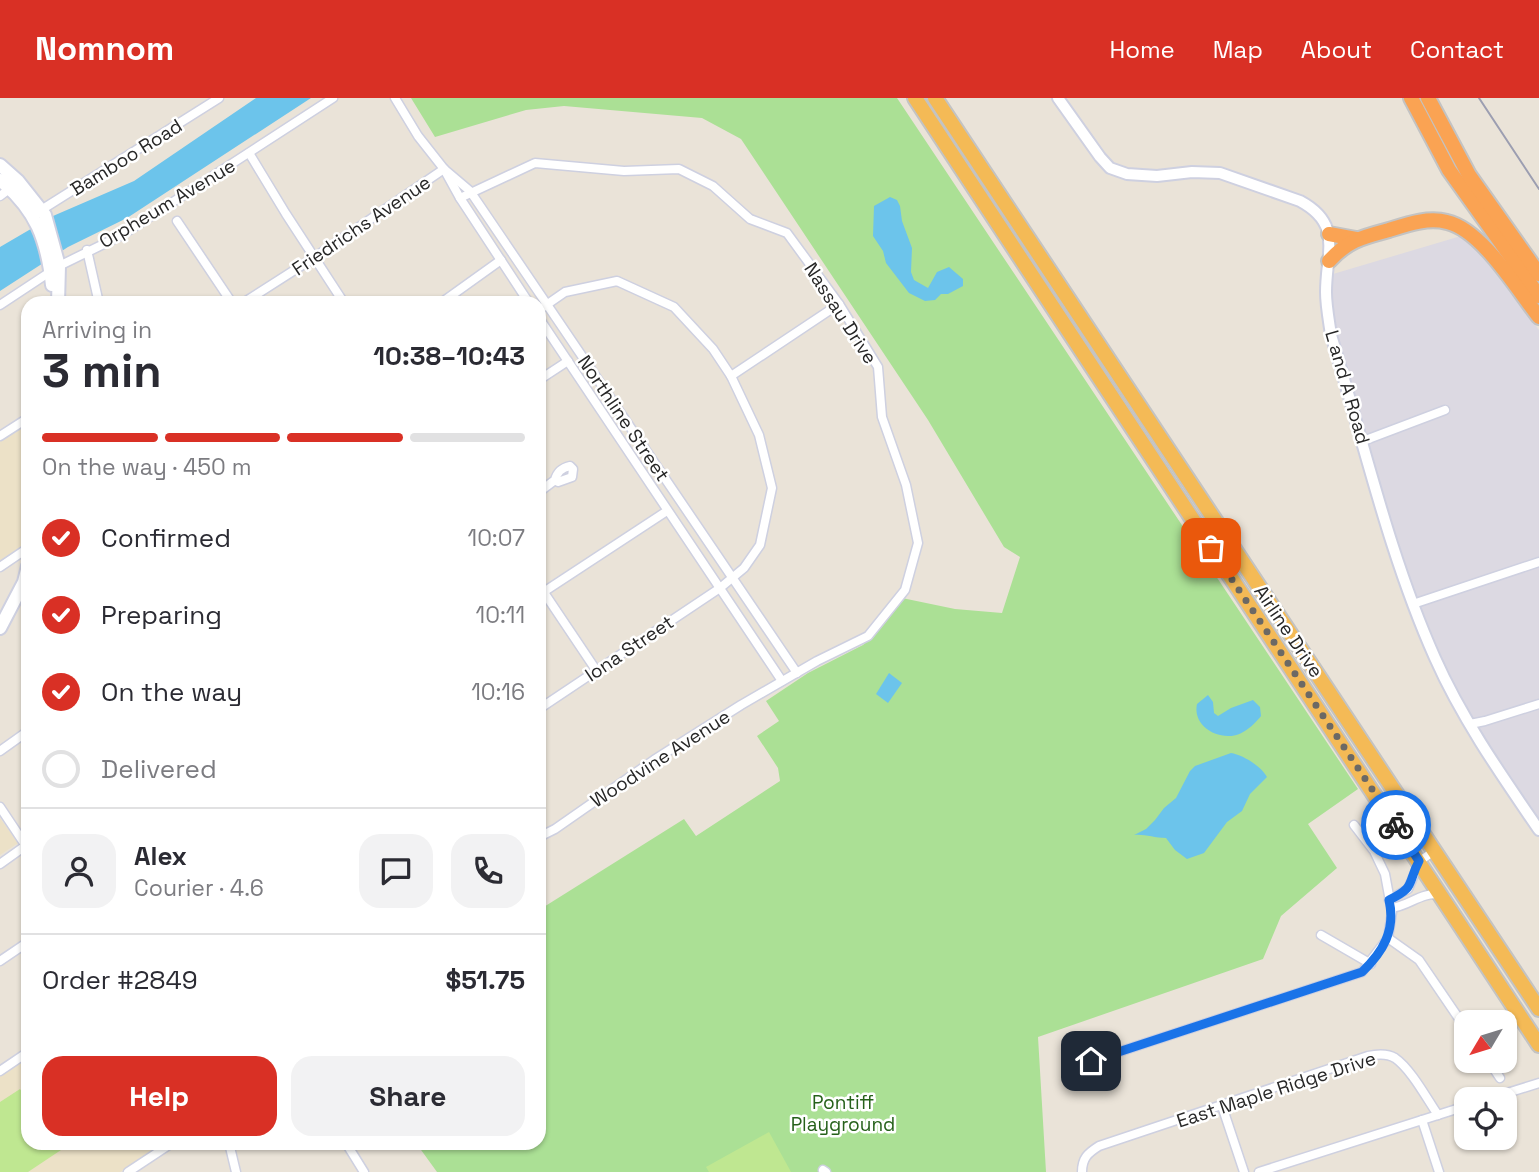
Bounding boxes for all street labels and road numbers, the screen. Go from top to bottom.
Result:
street label: Bamboo Road [66,113,187,202]
street label: Orpheum Avenue [95,153,240,254]
street label: Friedrichs Avenue [287,170,435,281]
street label: Nassau Drive [798,258,883,369]
street label: L and A Road [1319,327,1376,447]
street label: Northline Street [572,350,675,486]
street label: Airline Drive [1248,580,1329,682]
street label: Iona Street [580,610,679,687]
street label: Woodvine Avenue [586,704,735,813]
street label: East Maple Ridge Drive [1173,1045,1379,1134]

